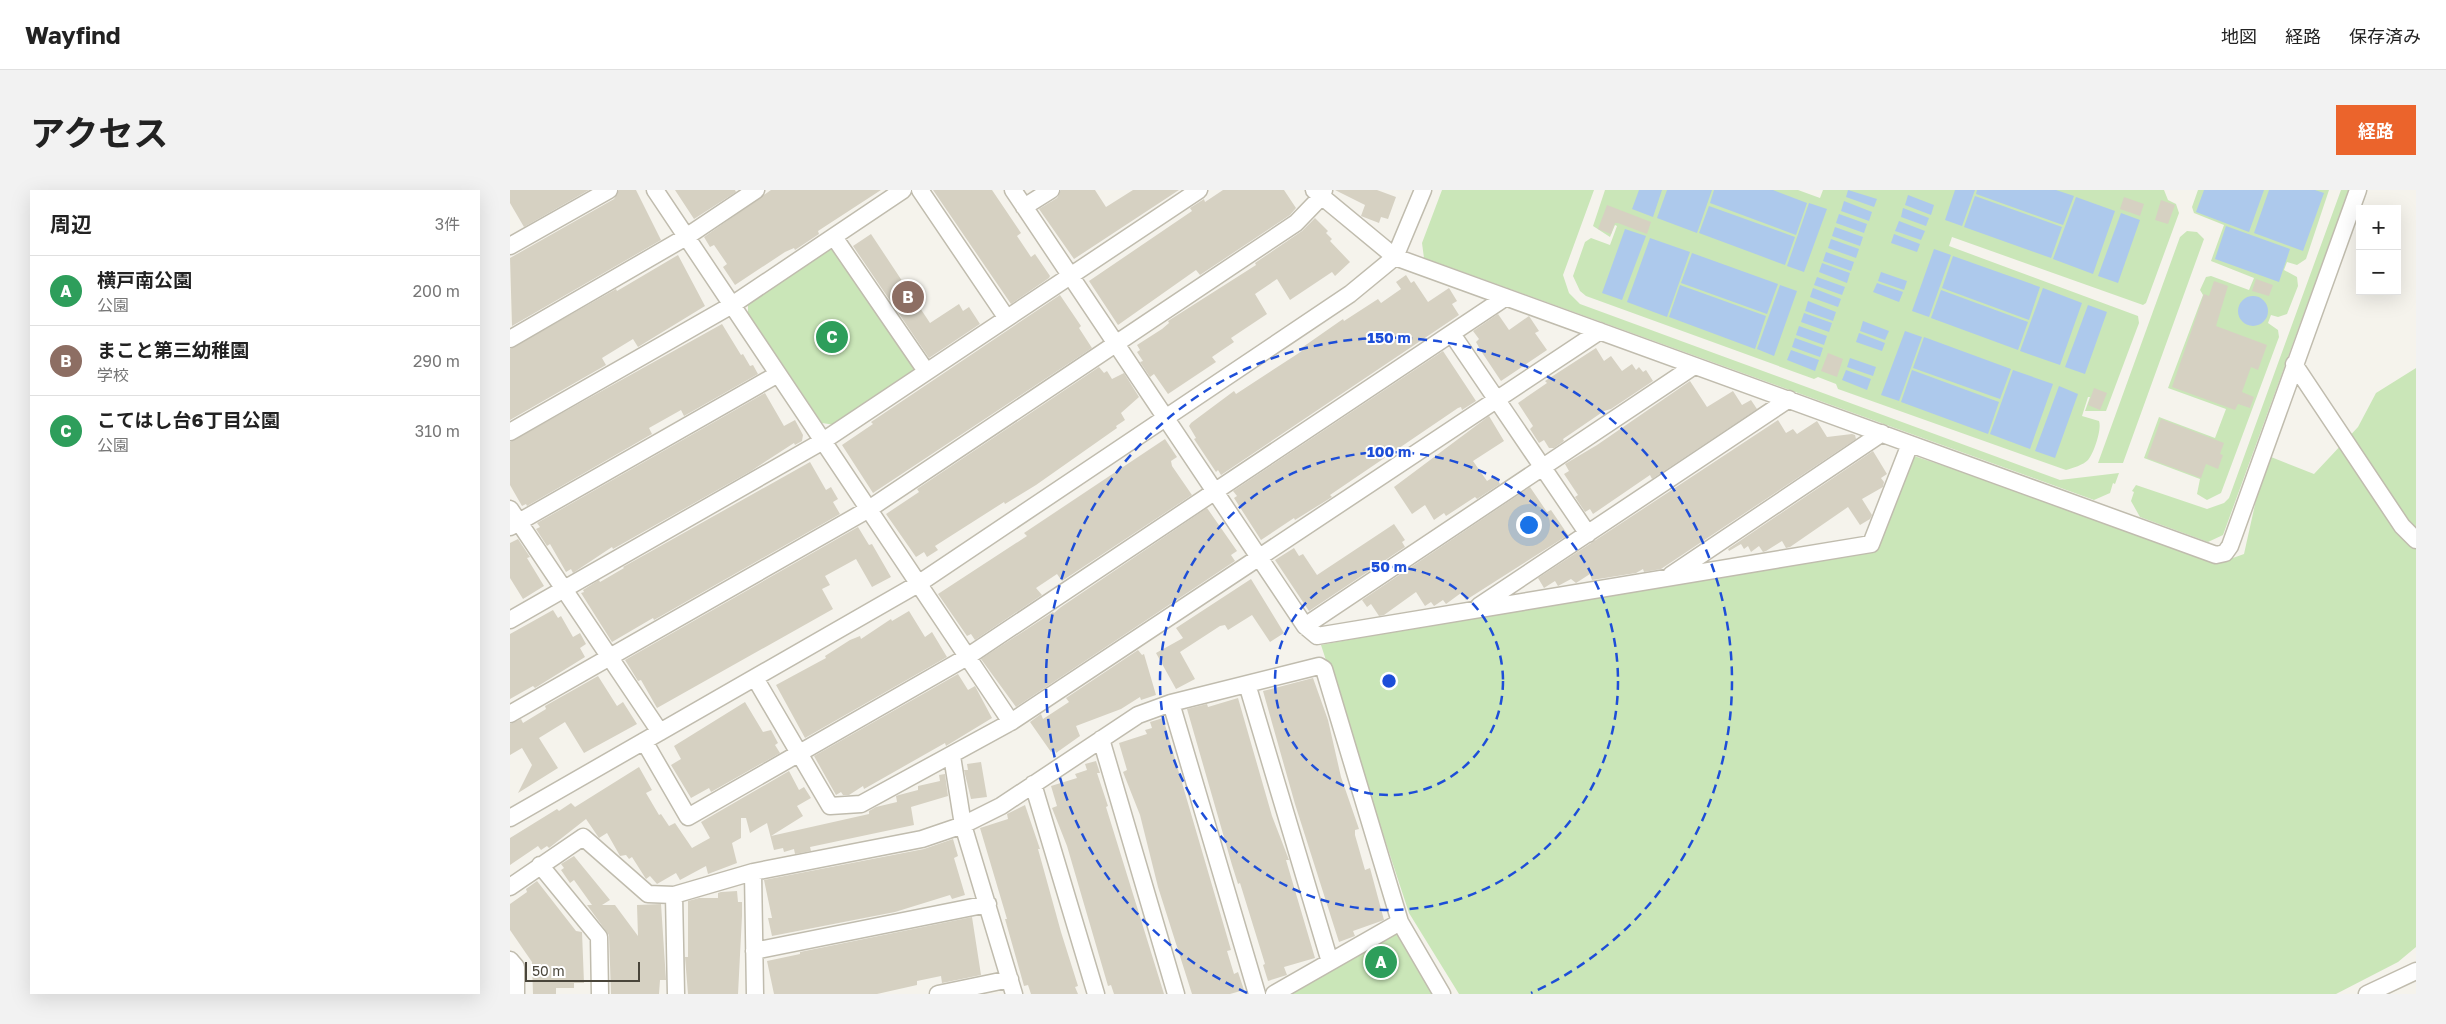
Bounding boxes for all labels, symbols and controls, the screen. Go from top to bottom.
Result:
text: Wayfind [25,20,121,49]
text: 地図 [2221,25,2257,47]
text: 経路 [2285,25,2321,47]
text: 保存済み [2349,25,2421,47]
button: 経路 [2336,105,2416,155]
text: アクセス [30,112,168,154]
map controls [2356,205,2401,295]
button: + [2356,205,2401,250]
text: 周辺 [50,211,92,237]
text: 3件 [435,214,460,234]
button: − [2356,250,2401,295]
text: 横戸南公園 [97,268,192,291]
pin: B [892,278,924,316]
text: A [60,281,72,301]
text: 200 m [413,281,460,301]
text: 公園 [97,295,129,315]
pin: C [816,318,848,356]
text: 150 m [1367,328,1411,346]
text: まこと第三幼稚園 [97,338,249,361]
text: B [60,351,72,371]
text: 290 m [413,351,460,371]
text: 学校 [97,365,129,385]
text: こてはし台6丁目公園 [97,408,280,431]
text: C [60,421,72,441]
text: 310 m [415,421,460,441]
text: 公園 [97,435,129,455]
text: 100 m [1367,442,1411,460]
your location [1516,512,1542,538]
text: 50 m [1371,557,1407,575]
centre of rings [1380,672,1398,690]
pin: A [1365,943,1397,981]
scale bar [525,959,640,982]
text: 50 m [532,962,565,979]

